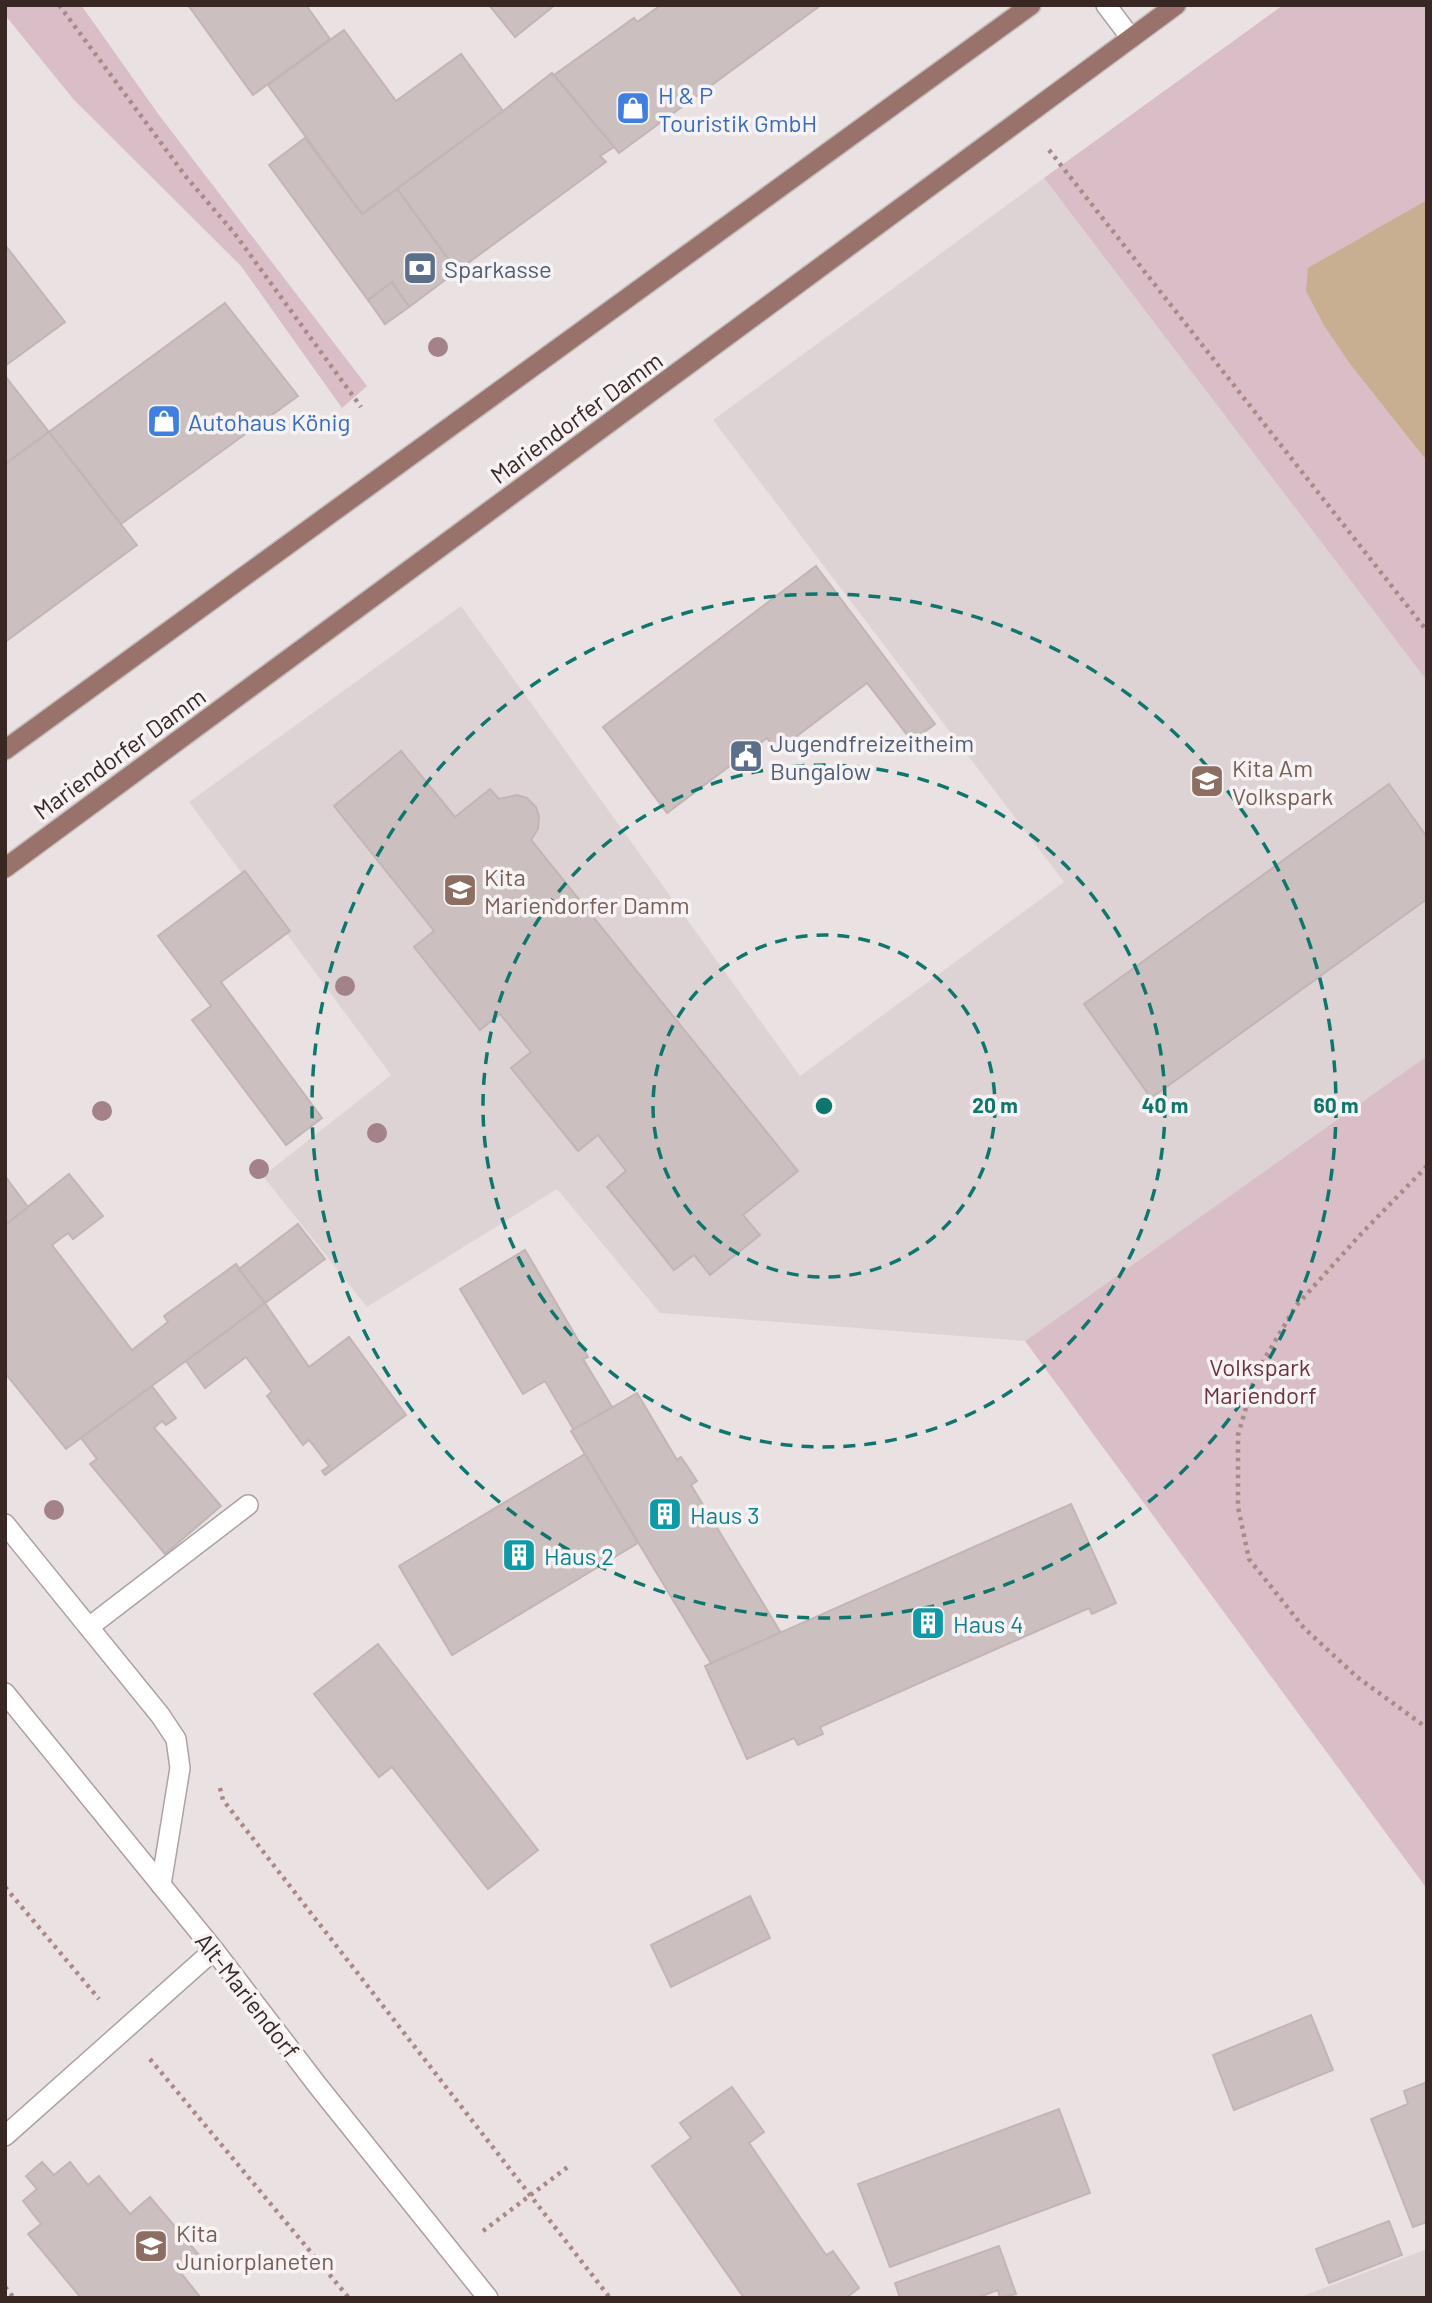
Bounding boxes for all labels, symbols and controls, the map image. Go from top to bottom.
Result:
place label: H & P Touristik GmbH [658,80,817,137]
shop icon: H & P Touristik GmbH [614,89,652,127]
bank icon: Sparkasse [401,249,439,287]
place label: Sparkasse [444,254,552,283]
street label: Mariendorfer Damm [484,345,668,489]
shop icon: Autohaus König [145,402,183,440]
place label: Autohaus König [188,407,350,436]
street label: Mariendorfer Damm [27,681,211,825]
place label: Jugendfreizeitheim Bungalow [770,728,974,785]
public building icon: Jugendfreizeitheim Bungalow [727,737,765,775]
place label: Kita Am Volkspark [1232,753,1333,810]
school or university icon: Kita Am Volkspark [1188,762,1226,800]
place label: Kita Mariendorfer Damm [484,862,690,919]
school or university icon: Kita Mariendorfer Damm [441,871,479,909]
text: 20 m [972,1092,1018,1117]
text: 40 m [1142,1092,1188,1117]
text: 60 m [1314,1092,1358,1117]
centre of rings [812,1094,836,1118]
park label: Volkspark Mariendorf [1203,1352,1317,1409]
building icon: Haus 3 [646,1495,684,1533]
place label: Haus 3 [690,1500,760,1529]
building icon: Haus 2 [500,1536,538,1574]
place label: Haus 2 [544,1541,614,1570]
building icon: Haus 4 [909,1604,947,1642]
place label: Haus 4 [953,1609,1023,1638]
street label: Alt-Mariendorf [190,1926,306,2064]
place label: Kita Juniorplaneten [176,2218,334,2275]
school or university icon: Kita Juniorplaneten [132,2227,170,2265]

